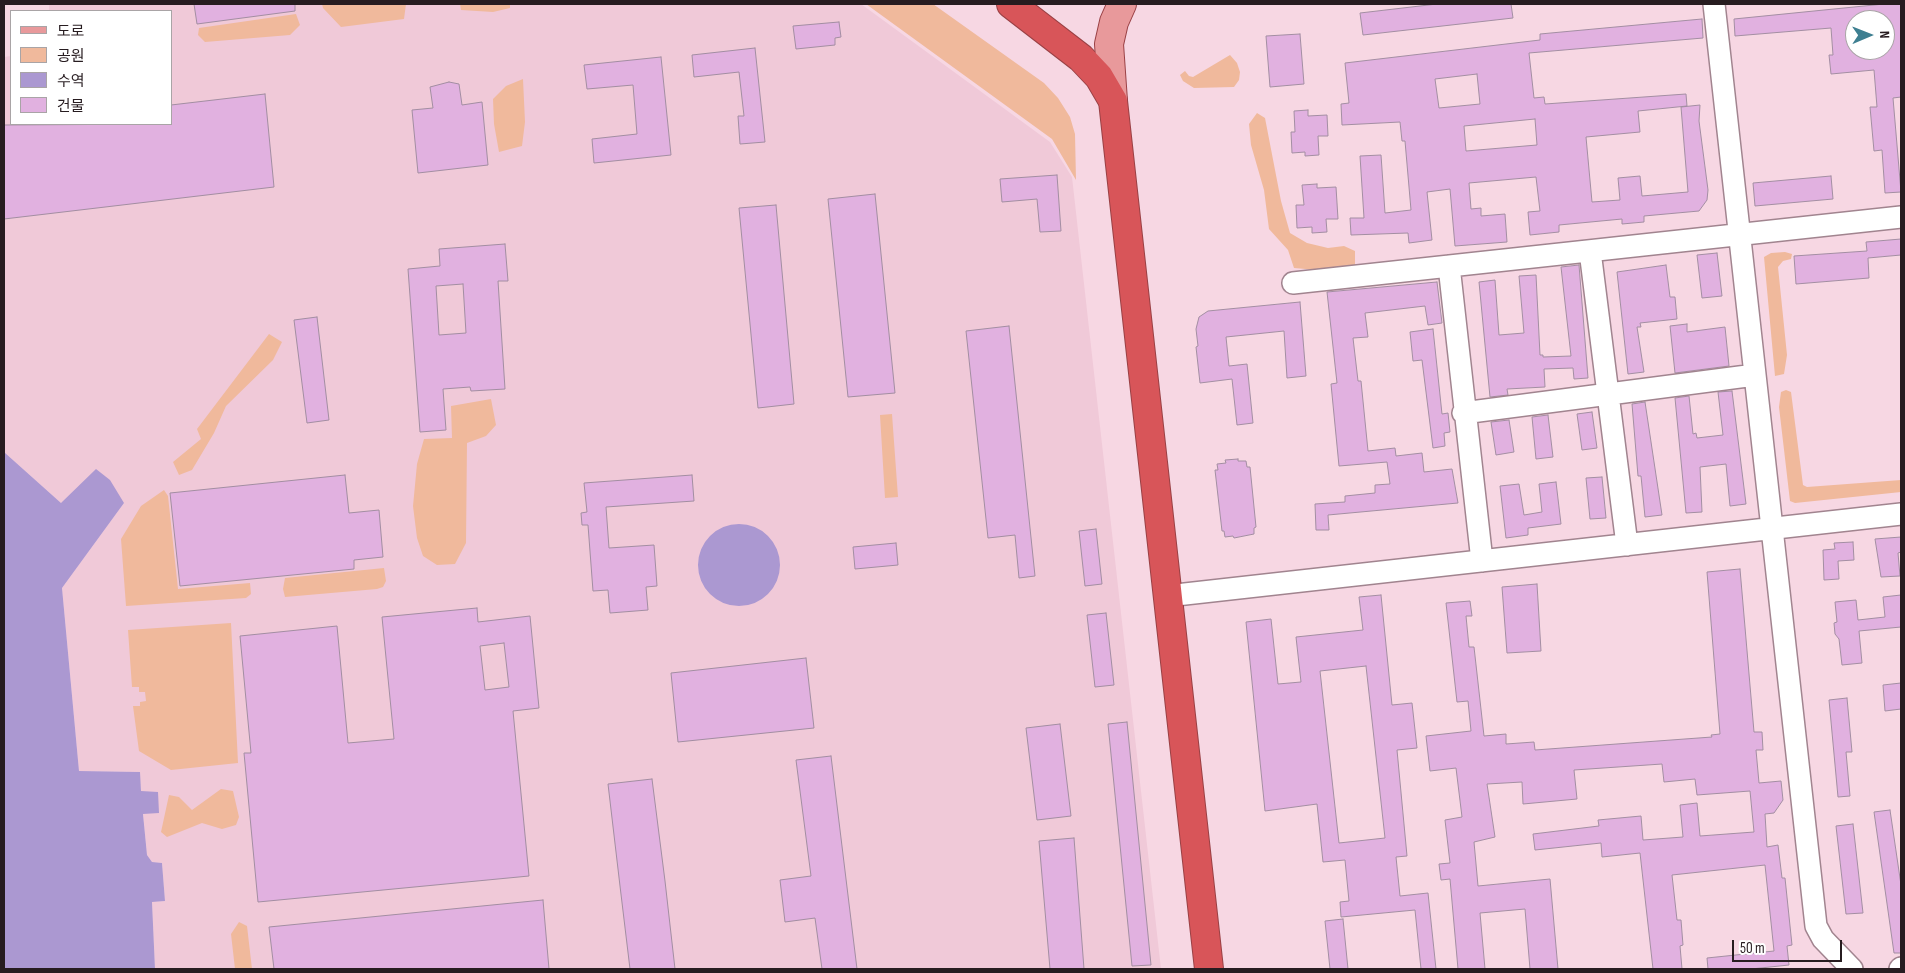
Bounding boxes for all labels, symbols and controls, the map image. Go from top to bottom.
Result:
legend [10,10,172,125]
north arrow [1845,10,1895,60]
text: 도로 [57,22,85,41]
text: N [1876,31,1893,39]
text: 공원 [57,47,85,66]
text: 수역 [57,72,85,91]
text: 건물 [57,97,85,116]
scale bar [1735,930,1845,962]
text: 50 m [1740,939,1765,958]

